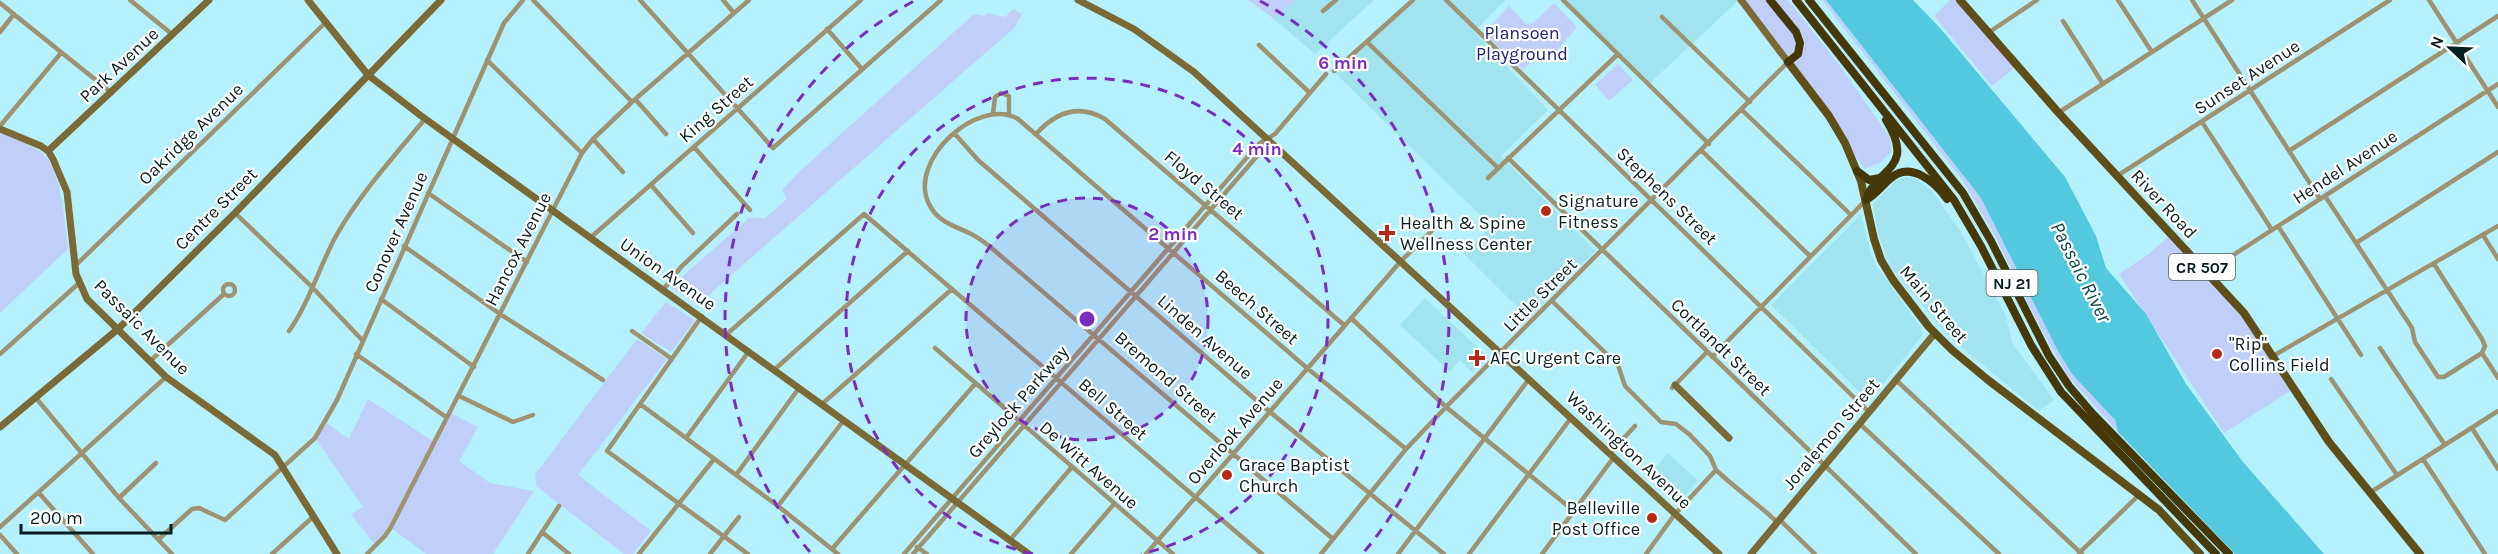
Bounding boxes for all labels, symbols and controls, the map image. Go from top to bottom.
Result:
north arrow [2420,18,2480,78]
park label: Plansoen Playground [1476,22,1568,65]
street label: Park Avenue [75,23,163,107]
text: N [2426,33,2448,51]
street label: Sunset Avenue [2190,35,2304,119]
text: 6 min [1318,52,1368,74]
street label: King Street [674,71,758,147]
street label: Oakridge Avenue [134,78,248,190]
street label: Hendel Avenue [2288,125,2402,209]
text: 4 min [1232,138,1282,160]
street label: Stephens Street [1612,142,1722,250]
street label: Floyd Street [1160,145,1248,225]
street label: Centre Street [170,163,262,255]
street label: River Road [2126,165,2202,243]
street label: Conover Avenue [360,168,432,296]
street label: Hancox Avenue [480,188,556,310]
place label: Signature Fitness [1558,190,1639,233]
marker: Signature Fitness [1539,204,1553,218]
place label: Health & Spine Wellness Center [1400,212,1532,255]
water label: Passaic River [2046,218,2117,327]
text: 2 min [1148,223,1198,245]
marker: Health & Spine Wellness Center [1378,224,1396,242]
street label: Union Avenue [616,233,720,315]
street label: Little Street [1499,253,1582,336]
road number: CR 507 [2169,254,2235,280]
street label: Main Street [1895,261,1973,348]
street label: Beech Street [1211,265,1303,349]
road number: NJ 21 [1986,270,2038,296]
street label: Passaic Avenue [89,274,195,380]
street label: Linden Avenue [1153,290,1257,384]
street label: Cortlandt Street [1666,294,1776,401]
centre of rings [1077,309,1097,329]
street label: Bremond Street [1110,326,1222,428]
place label: "Rip" Collins Field [2229,333,2330,376]
street label: Greylock Parkway [963,341,1073,463]
place label: AFC Urgent Care [1490,347,1621,369]
marker: "Rip" Collins Field [2210,347,2224,361]
marker: AFC Urgent Care [1468,349,1486,367]
street label: Bell Street [1074,373,1152,445]
street label: Overlook Avenue [1182,373,1288,489]
street label: Joralemon Street [1778,374,1884,494]
street label: Washington Avenue [1562,386,1696,514]
street label: De Witt Avenue [1035,416,1143,514]
place label: Grace Baptist Church [1239,454,1350,497]
marker: Grace Baptist Church [1220,468,1234,482]
scale bar [21,497,171,535]
place label: Belleville Post Office [1552,497,1640,540]
text: 200 m [30,507,83,529]
marker: Belleville Post Office [1645,511,1659,525]

